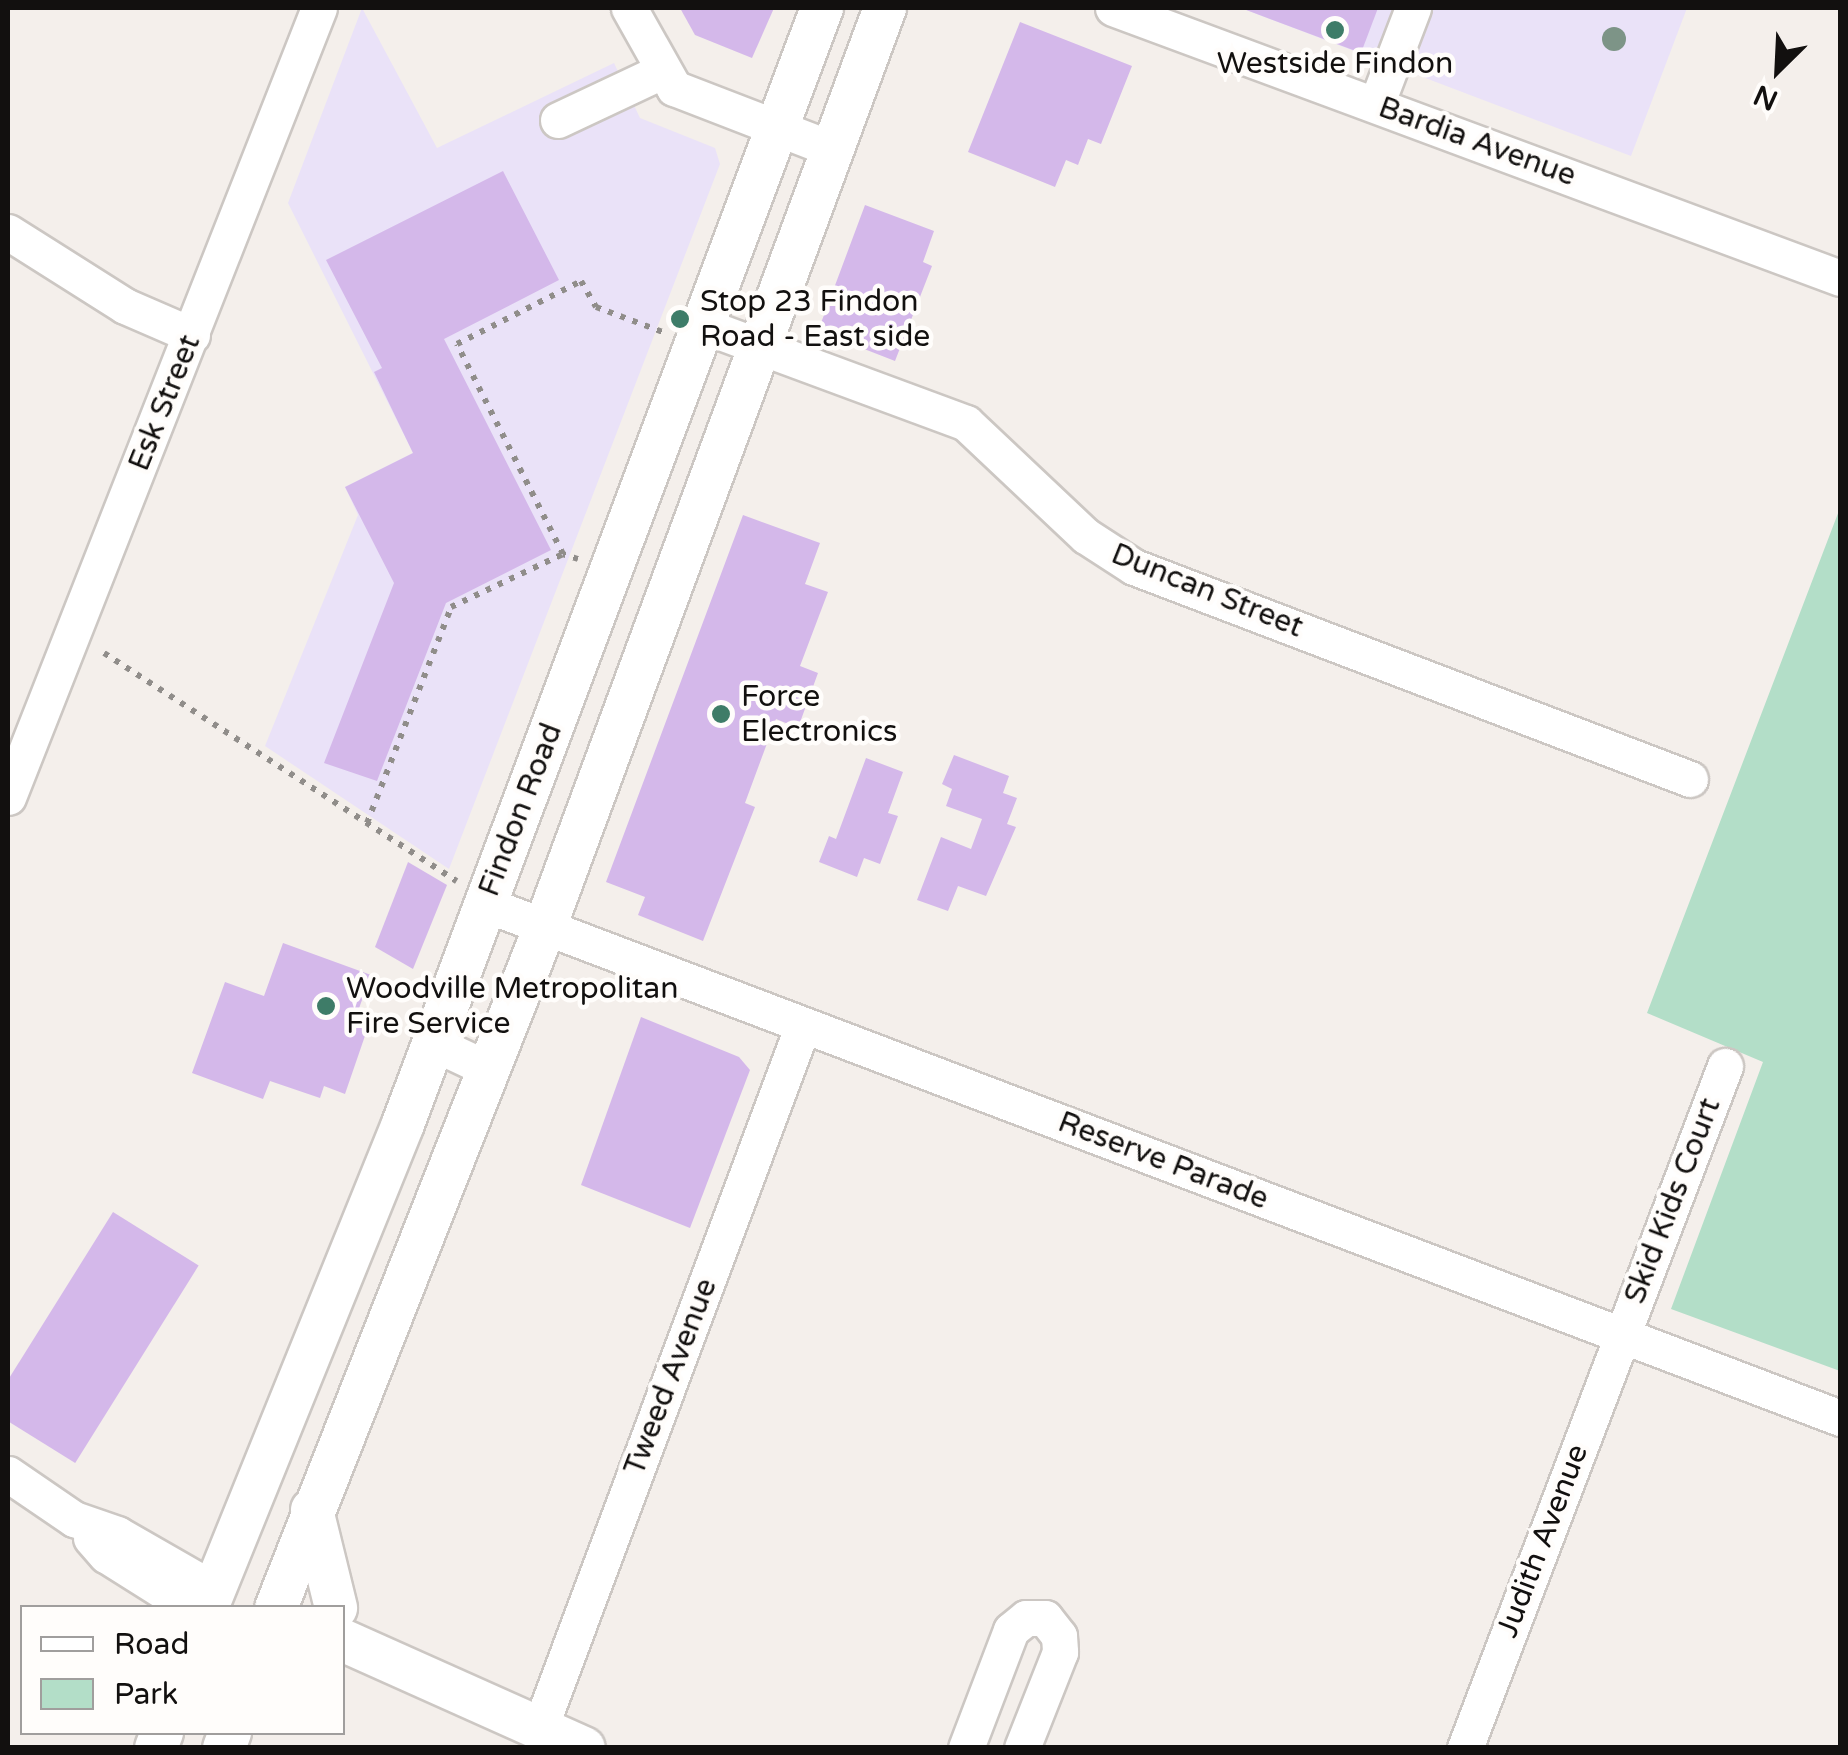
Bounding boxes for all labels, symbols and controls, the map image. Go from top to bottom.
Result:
marker: Westside Findon [1324,19,1346,41]
north arrow [1728,20,1828,120]
place label: Westside Findon [1217,46,1453,82]
text: N [1749,77,1783,118]
street label: Bardia Avenue [1374,90,1580,194]
place label: Stop 23 Findon Road - East side [700,284,930,354]
marker: Stop 23 Findon Road - East side [669,308,691,330]
street label: Esk Street [121,330,209,476]
street label: Duncan Street [1106,536,1308,646]
place label: Force Electronics [741,679,897,750]
marker: Force Electronics [710,703,732,725]
street label: Findon Road [472,718,570,902]
place label: Woodville Metropolitan Fire Service [346,971,678,1042]
marker: Woodville Metropolitan Fire Service [315,995,337,1017]
street label: Skid Kids Court [1617,1093,1729,1309]
street label: Reserve Parade [1053,1104,1273,1218]
street label: Tweed Avenue [617,1274,725,1480]
street label: Judith Avenue [1490,1440,1596,1642]
legend [20,1605,345,1735]
text: Road [114,1626,189,1663]
text: Park [114,1676,178,1713]

